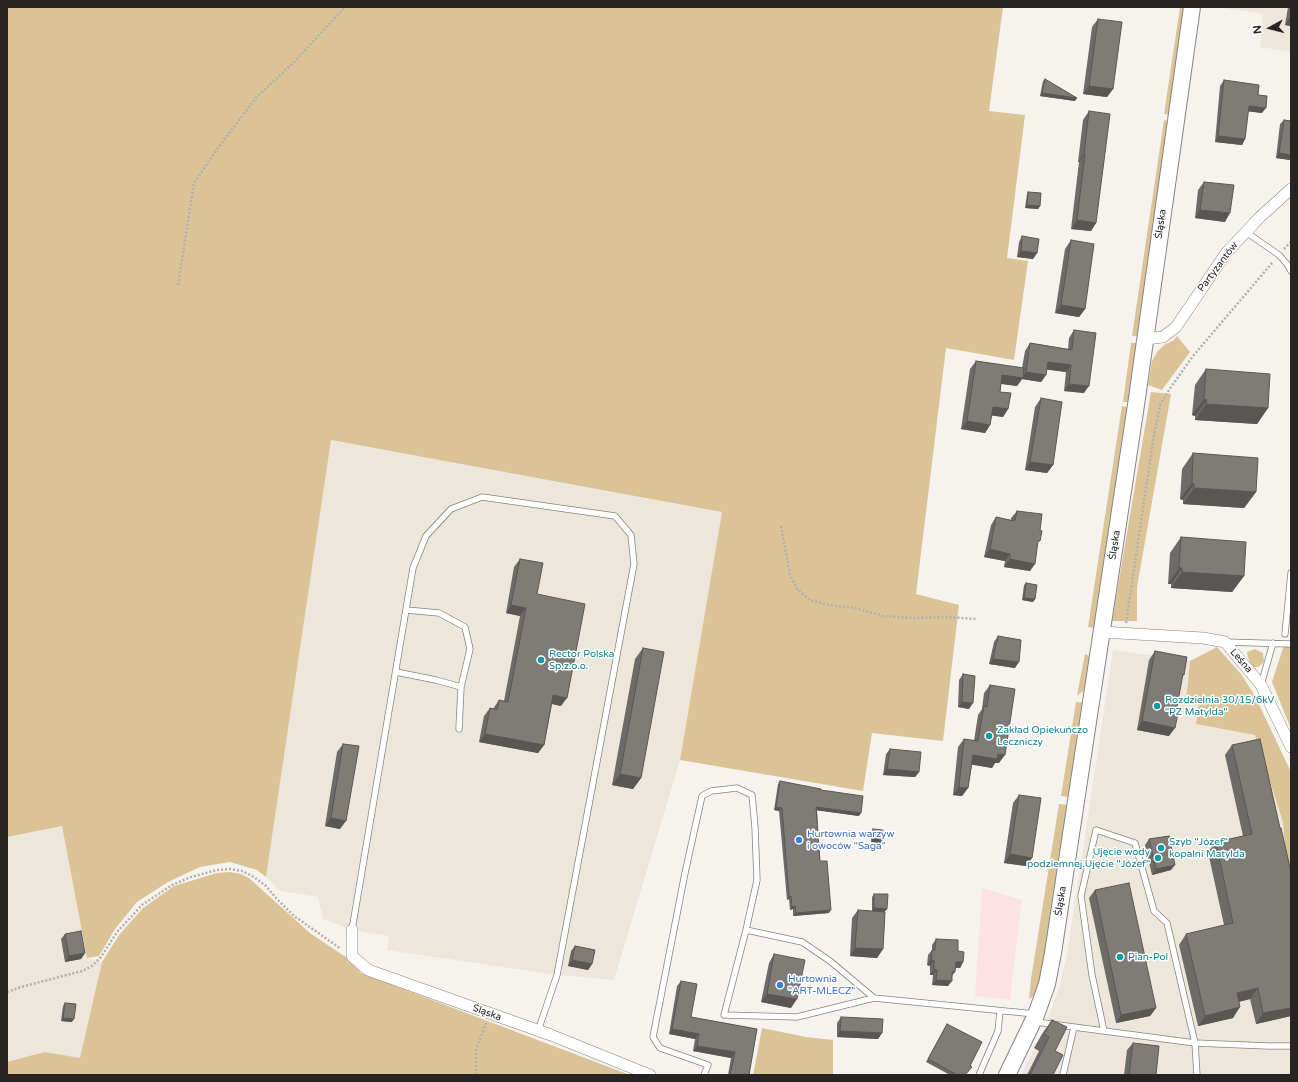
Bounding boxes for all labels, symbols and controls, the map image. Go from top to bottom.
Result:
north arrow [1250,8,1290,48]
text: N [1251,24,1265,35]
street label: Śląska [1153,208,1169,240]
street label: Partyzantów [1195,240,1241,294]
street label: Śląska [1107,529,1123,561]
street label: Leśna [1227,647,1255,675]
place label: Rector Polska Sp.z.o.o. [549,648,614,672]
marker: Rector Polska Sp.z.o.o. [536,655,546,665]
place label: Rozdzielnia 30/15/6kV "PZ Matylda" [1165,694,1275,718]
marker: Rozdzielnia 30/15/6kV "PZ Matylda" [1152,701,1162,711]
place label: Zakład Opiekuńczo Leczniczy [997,724,1088,748]
marker: Zakład Opiekuńczo Leczniczy [984,731,994,741]
place label: Hurtownia warzyw i owoców "Saga" [807,828,894,852]
marker: Hurtownia warzyw i owoców "Saga" [794,835,804,845]
place label: Szyb "Józef" kopalni Matylda [1169,836,1245,860]
marker: Szyb "Józef" kopalni Matylda [1156,843,1166,853]
place label: Ujęcie wody podziemnej.Ujęcie "Józef" [1027,846,1150,870]
marker: Ujęcie wody podziemnej.Ujęcie "Józef" [1153,853,1163,863]
street label: Śląska [1053,885,1069,917]
place label: Pian-Pol [1128,951,1168,963]
marker: Pian-Pol [1115,952,1125,962]
place label: Hurtownia "ART-MLECZ" [788,973,855,996]
marker: Hurtownia "ART-MLECZ" [775,980,785,990]
street label: Śląska [471,1002,503,1024]

